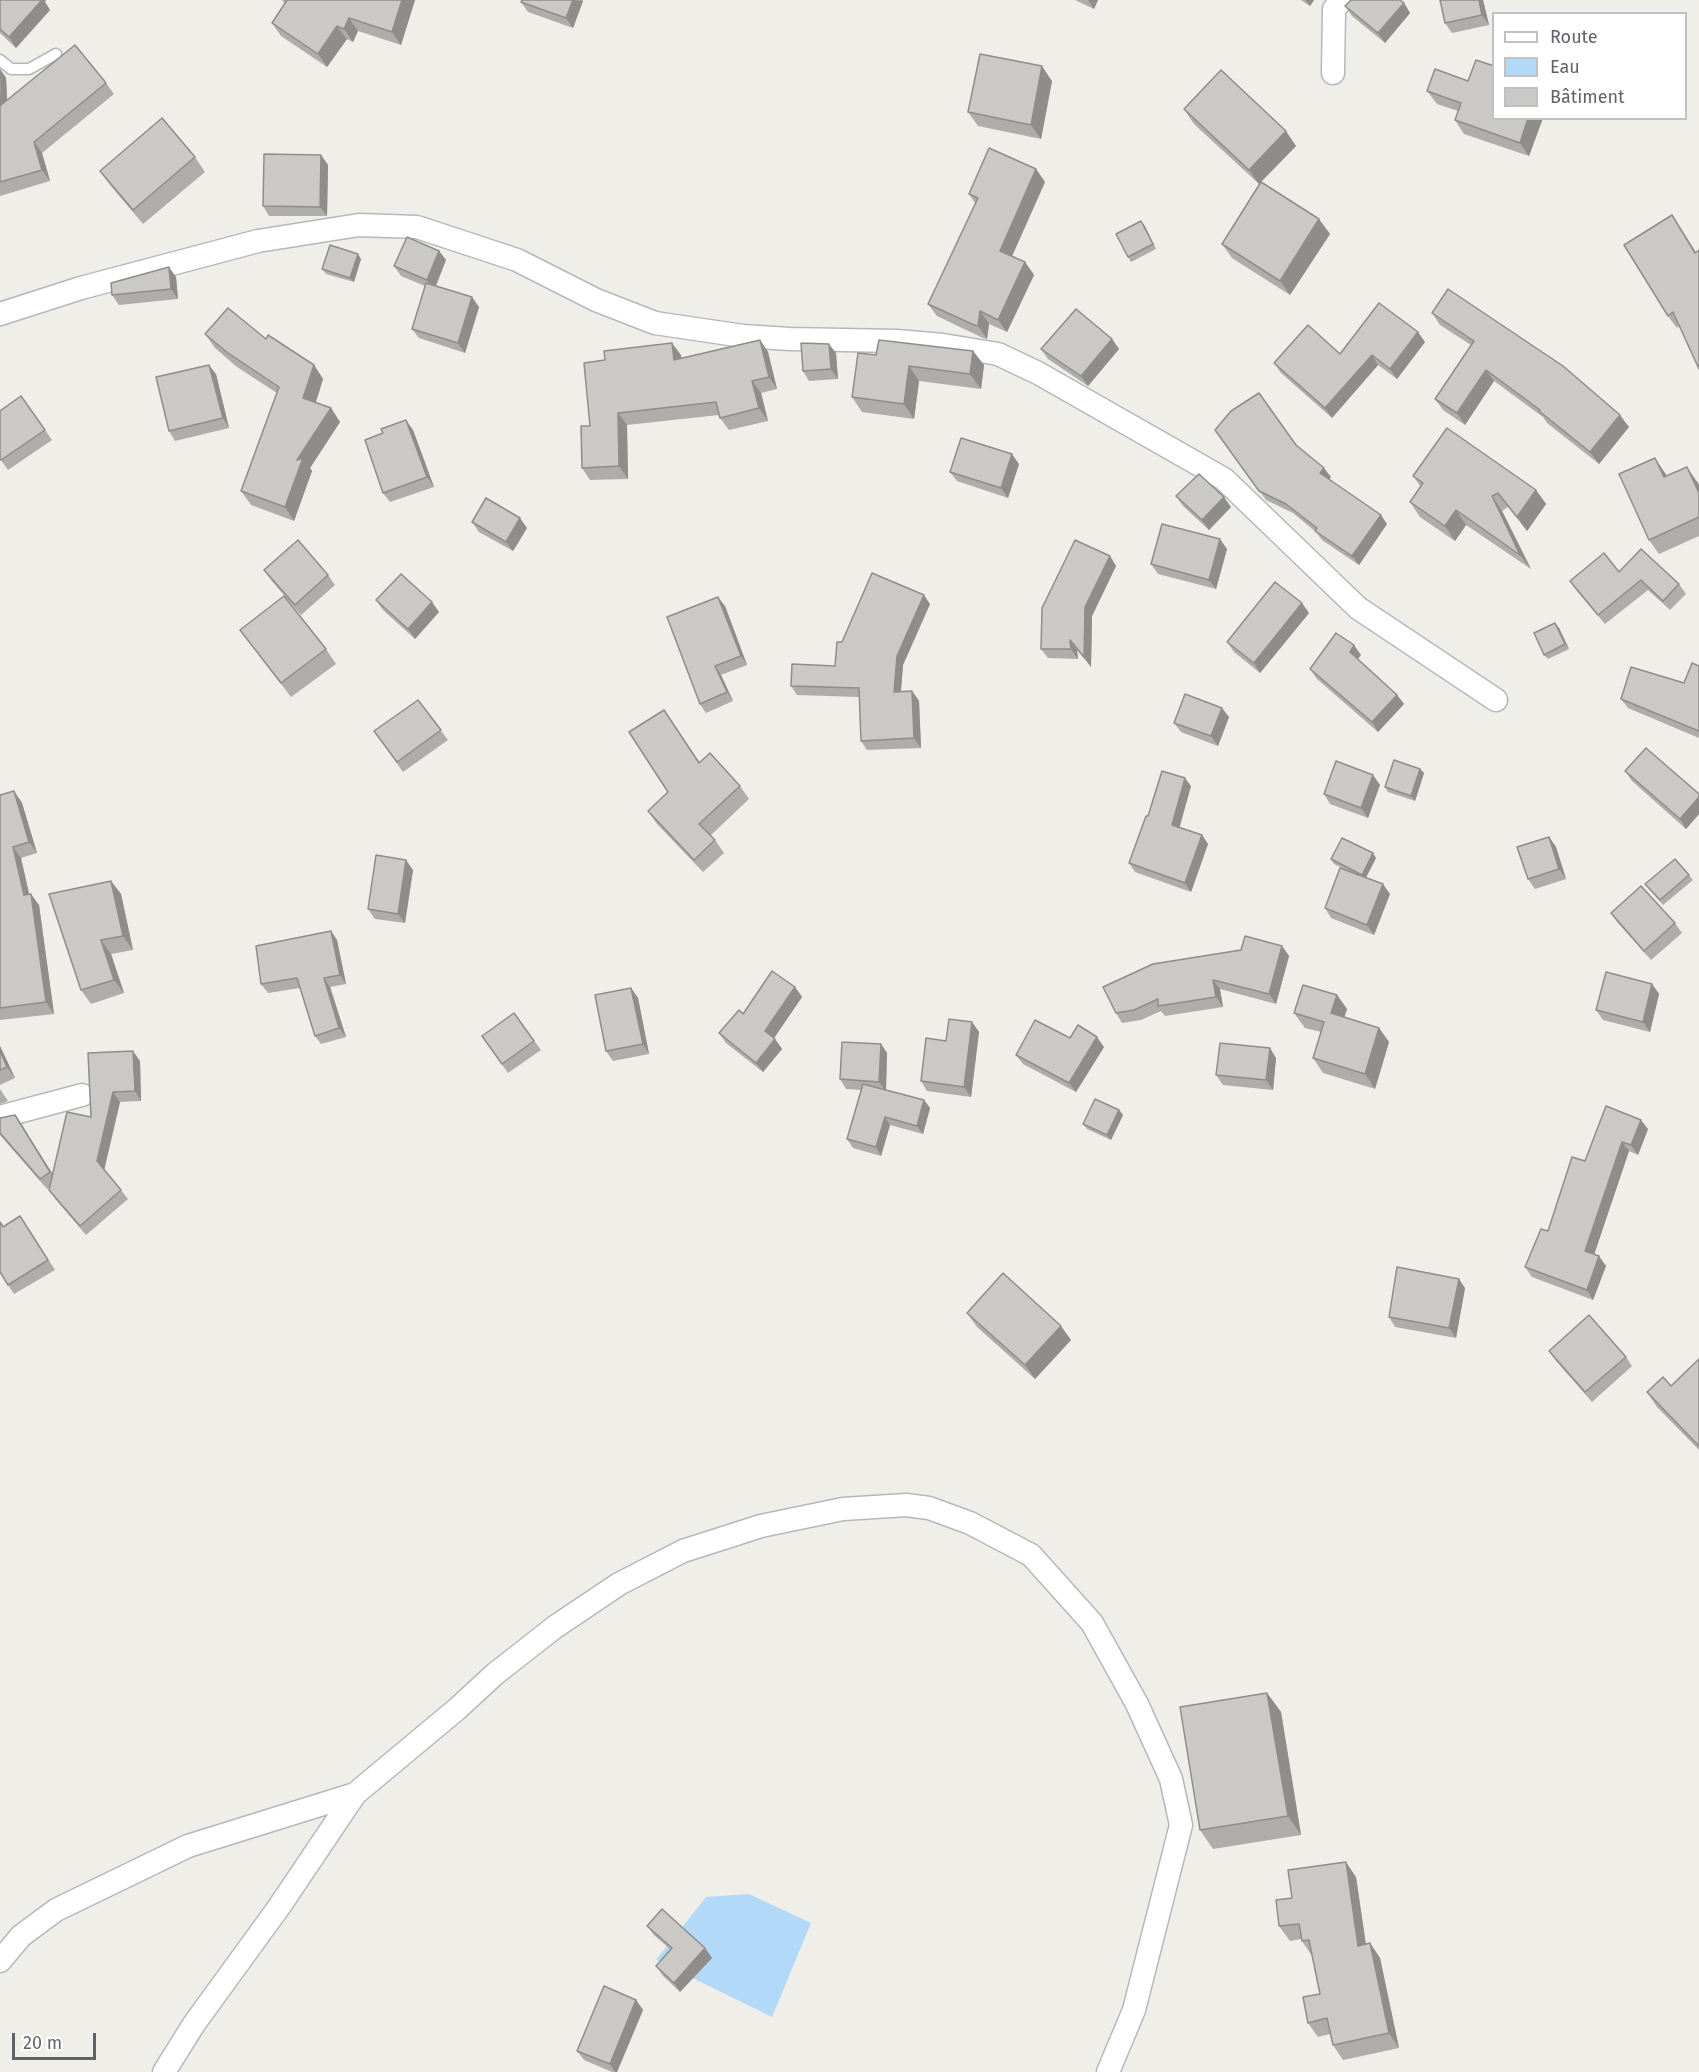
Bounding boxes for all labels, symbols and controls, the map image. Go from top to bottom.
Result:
legend [1492,12,1687,120]
text: Route [1550,26,1598,48]
text: Eau [1550,56,1580,78]
text: Bâtiment [1550,86,1625,108]
scale bar [15,2021,99,2059]
text: 20 m [23,2032,62,2054]

